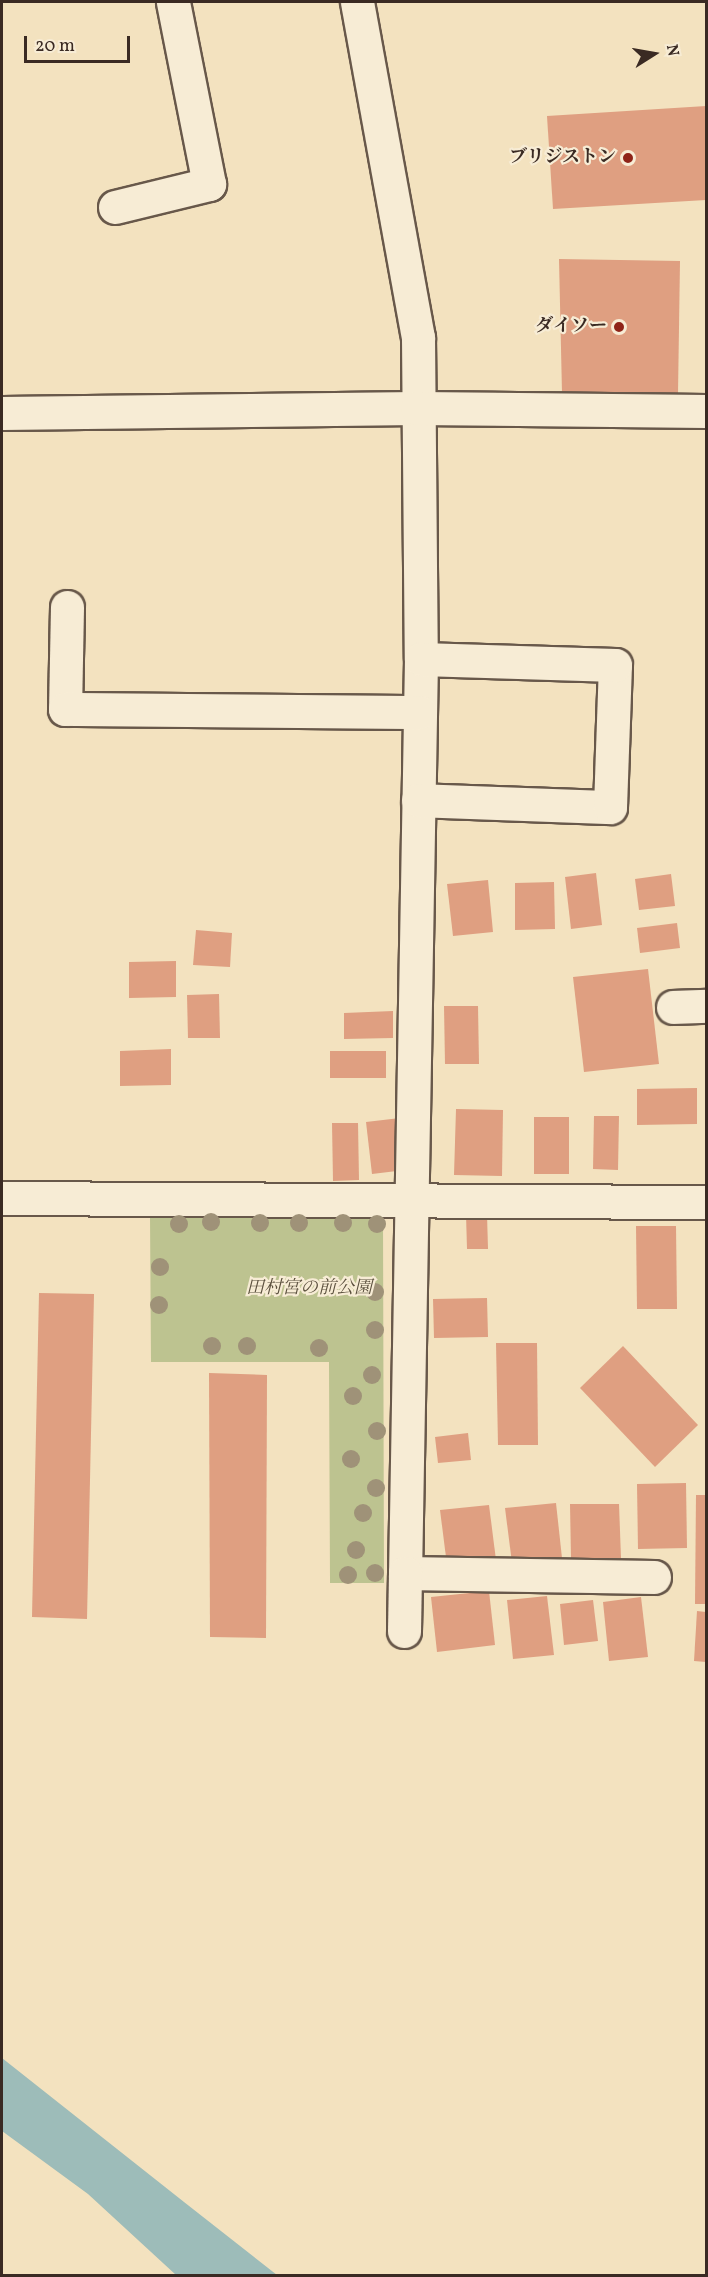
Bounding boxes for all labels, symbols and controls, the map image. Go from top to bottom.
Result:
scale bar [27,24,134,62]
north arrow [624,24,684,84]
text: 20 m [35,34,75,59]
text: N [660,43,684,58]
place label: ブリジストン [508,147,616,169]
marker: ブリジストン [621,151,635,165]
place label: ダイソー [535,316,607,338]
marker: ダイソー [612,320,626,334]
park label: 田村宮の前公園 [246,1278,372,1300]

